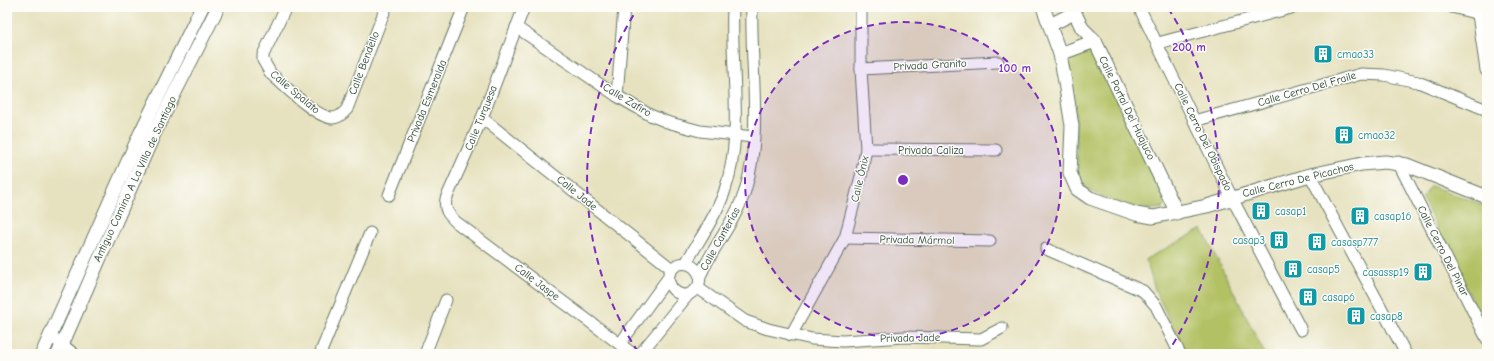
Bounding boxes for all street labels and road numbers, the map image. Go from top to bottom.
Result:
street label: Calle Bendello [346,29,382,97]
street label: Calle Portal Del Huajuco [1096,54,1158,162]
street label: Privada Granito [893,57,967,73]
street label: Privada Esmeralda [405,58,449,144]
street label: Calle Spalato [268,67,323,117]
street label: Calle Cerro Del Fraile [1256,69,1358,109]
street label: Calle Zafiro [600,81,654,120]
street label: Calle Cerro Del Obispado [1171,81,1235,193]
street label: Calle Turquesa [462,84,500,152]
street label: Antiguo Camino A La Villa de Santiago [91,94,179,264]
street label: Privada Caliza [898,144,964,157]
street label: Calle Ónix [847,154,872,204]
street label: Calle Cerro De Picachos [1241,160,1355,200]
street label: Calle Jade [554,173,600,214]
street label: Calle Cerro Del Pinar [1414,203,1472,299]
street label: Calle Canterías [697,205,743,273]
street label: Privada Mármol [879,233,955,247]
street label: Calle Jaspe [512,261,562,303]
street label: Privada Jade [880,331,941,345]

